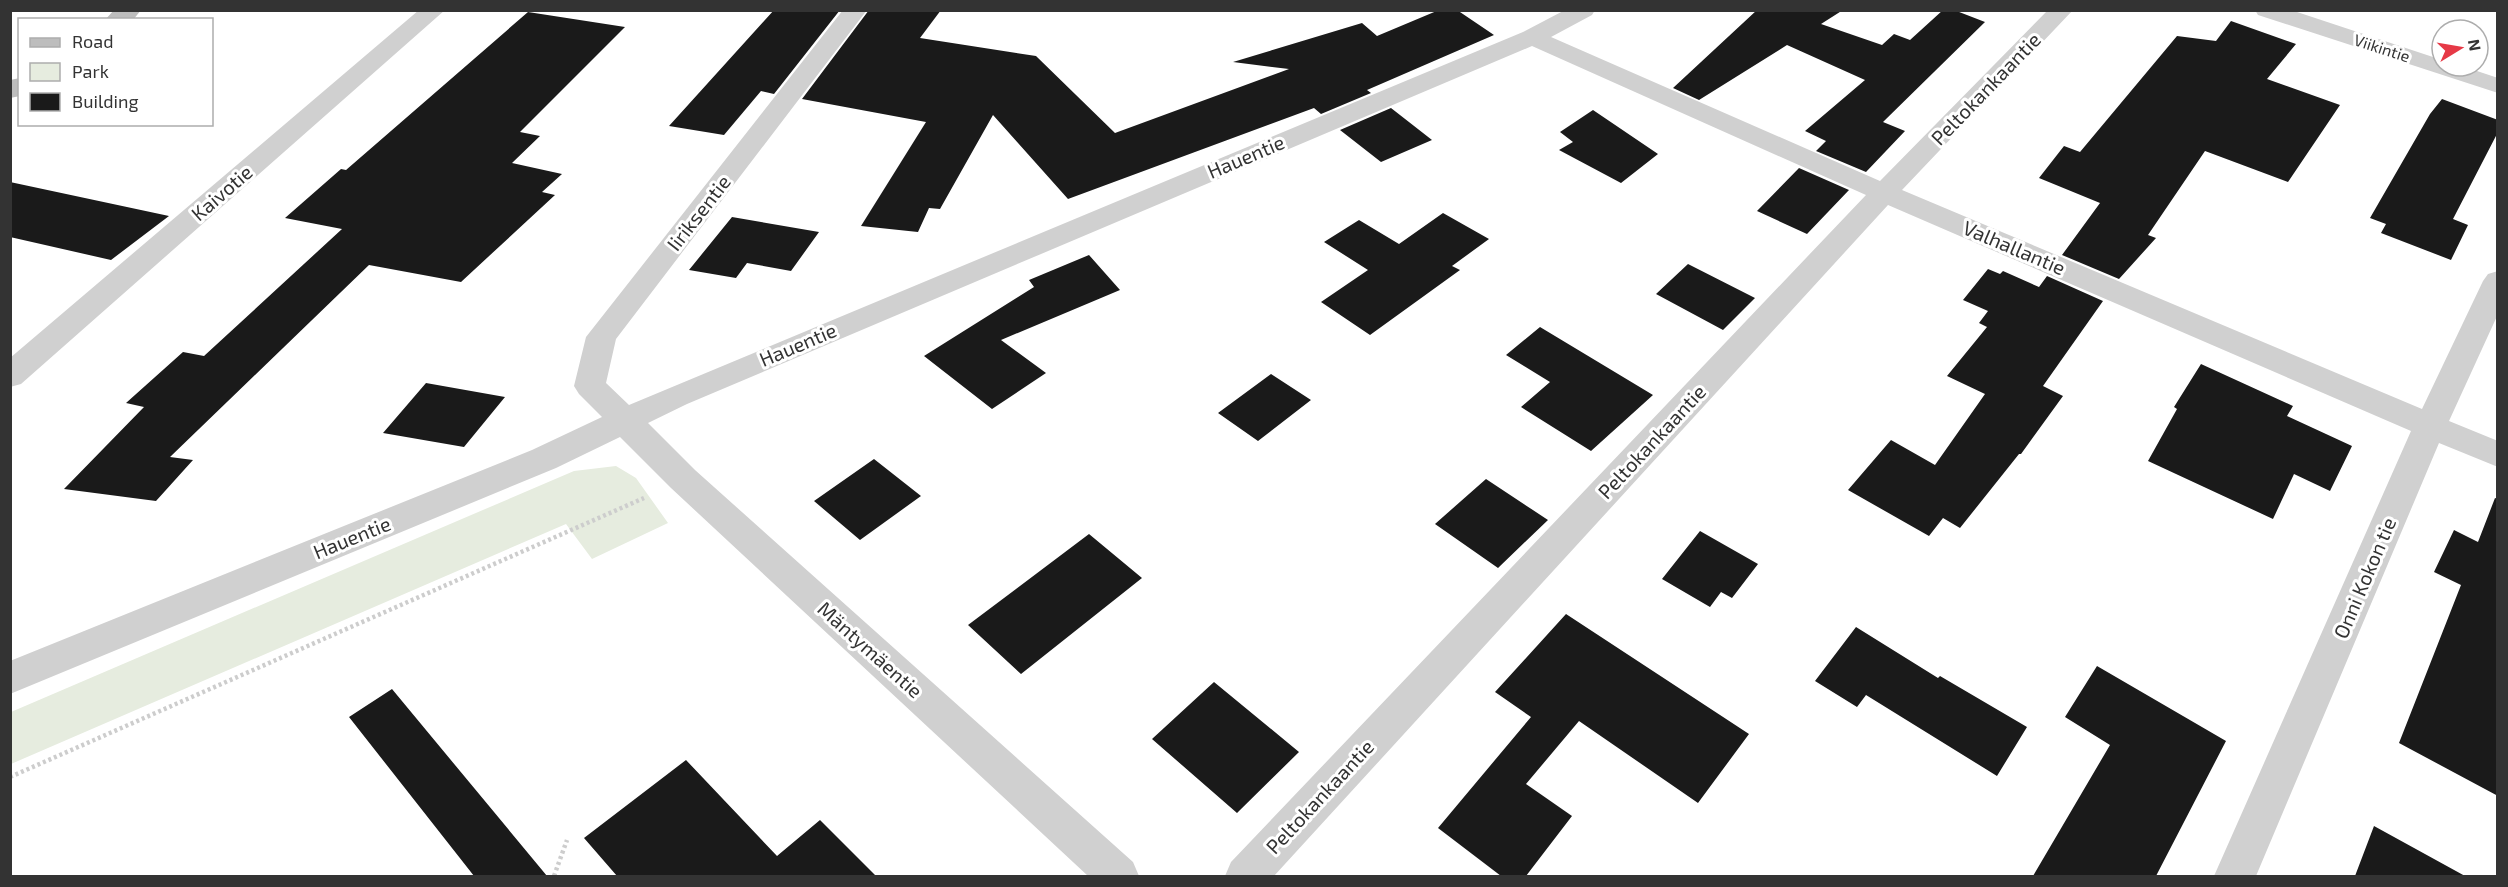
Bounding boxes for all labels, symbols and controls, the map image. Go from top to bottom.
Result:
legend [18,18,213,126]
north arrow [2430,18,2490,78]
street label: Peltokankaantie [1926,27,2045,150]
text: Road [72,30,113,52]
street label: Viikintie [2352,30,2413,65]
text: N [2465,38,2486,53]
text: Park [72,60,109,82]
text: Building [72,90,139,112]
street label: Hauentie [1203,129,1288,183]
street label: Kaivotie [186,159,257,225]
street label: Iiriksentie [661,170,735,255]
street label: Valhallantie [1960,215,2069,279]
street label: Hauentie [755,317,840,371]
street label: Peltokankaantie [1592,379,1710,503]
street label: Hauentie [309,511,394,563]
street label: Onni Kokon tie [2328,513,2400,642]
street label: Mäntymäentie [813,596,928,703]
street label: Peltokankaantie [1260,734,1378,858]

